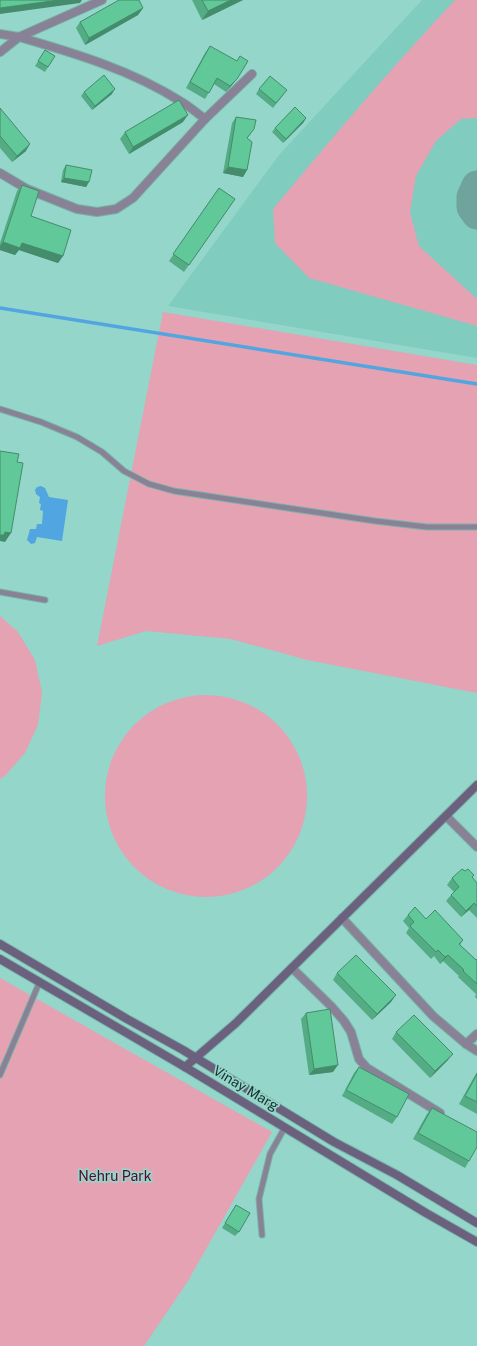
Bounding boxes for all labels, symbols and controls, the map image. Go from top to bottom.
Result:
street label: Vinay Marg [210,1062,282,1114]
park label: Nehru Park [78,1168,152,1184]

